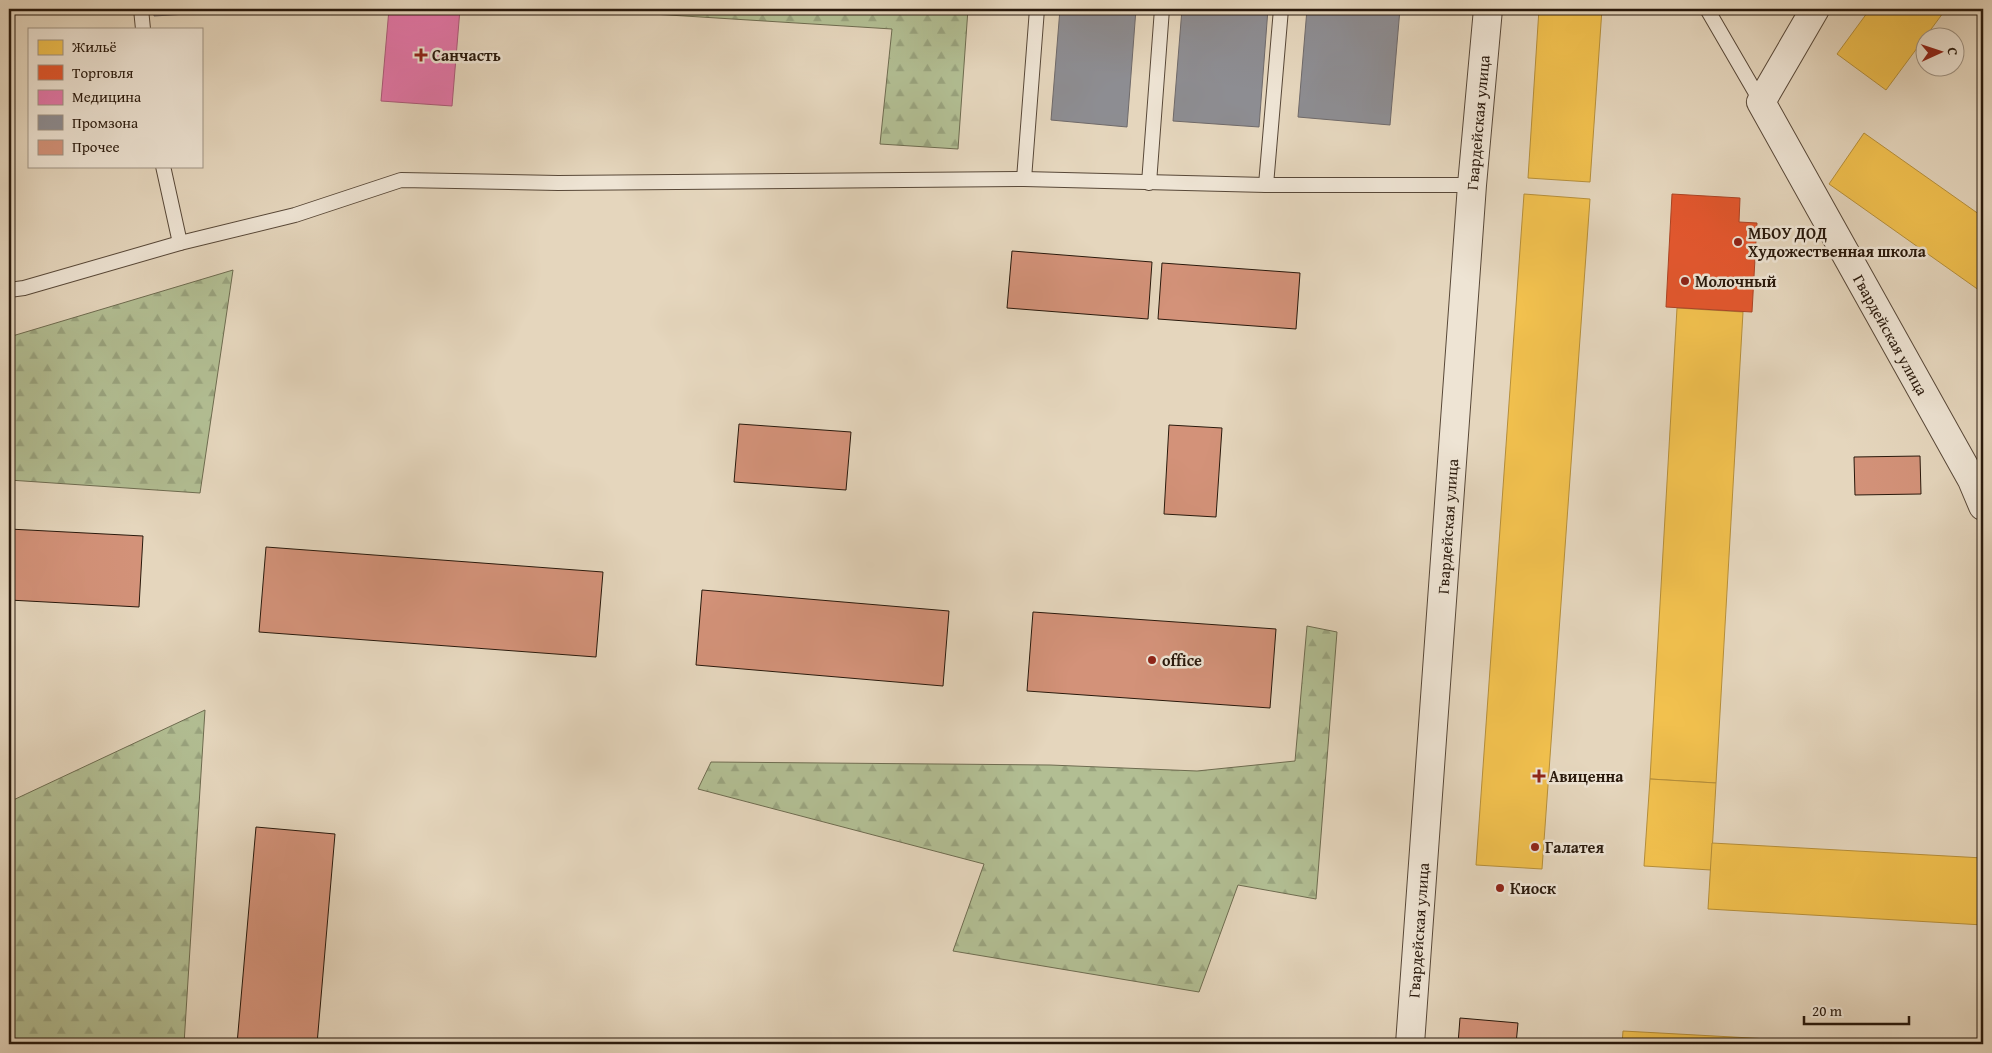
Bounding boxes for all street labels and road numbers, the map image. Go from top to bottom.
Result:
street label: Гвардейская улица [1460,54,1496,191]
street label: Гвардейская улица [1847,270,1935,400]
street label: Гвардейская улица [1431,458,1464,595]
street label: Гвардейская улица [1401,861,1435,999]

